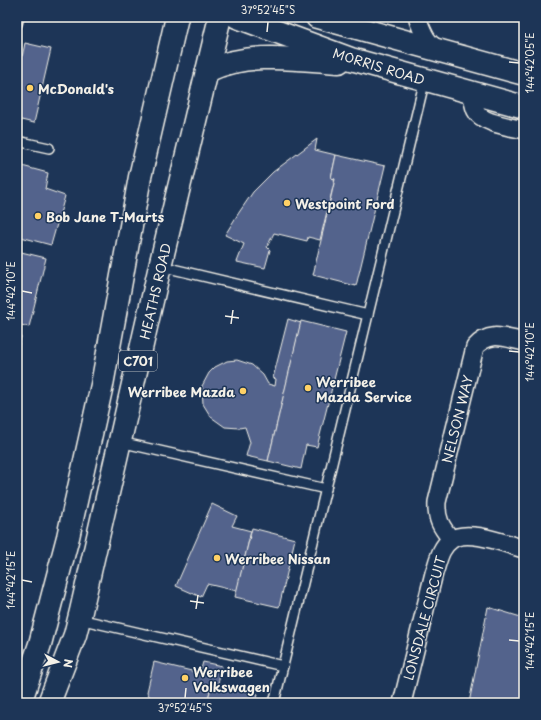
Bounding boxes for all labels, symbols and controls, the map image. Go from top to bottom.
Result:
text: 37°52'45"S [241,2,295,17]
text: 144°42'05"E [522,32,537,94]
street label: MORRIS ROAD [331,43,427,89]
place label: McDonald's [38,79,114,98]
marker: McDonald's [25,83,35,93]
place label: Westpoint Ford [295,194,395,213]
marker: Westpoint Ford [282,198,292,208]
place label: Bob Jane T-Marts [46,207,164,226]
marker: Bob Jane T-Marts [33,211,43,221]
street label: HEATHS ROAD [135,241,175,341]
text: 144°42'10"E [3,261,18,321]
text: 144°42'10"E [522,322,537,382]
road number: C701 [119,351,157,371]
place label: Werribee Mazda Service [316,372,412,406]
street label: NELSON WAY [437,372,477,465]
place label: Werribee Mazda [128,382,235,401]
marker: Werribee Mazda Service [303,383,313,393]
marker: Werribee Mazda [238,386,248,396]
place label: Werribee Nissan [225,549,331,568]
text: 144°42'15"E [3,551,18,609]
marker: Werribee Nissan [212,553,222,563]
street label: LONSDALE CIRCUIT [398,554,450,682]
text: 144°42'15"E [522,612,537,670]
north arrow [38,642,78,682]
text: N [59,658,77,669]
place label: Werribee Volkswagen [193,662,270,696]
marker: Werribee Volkswagen [180,673,190,683]
text: 37°52'45"S [158,700,212,715]

